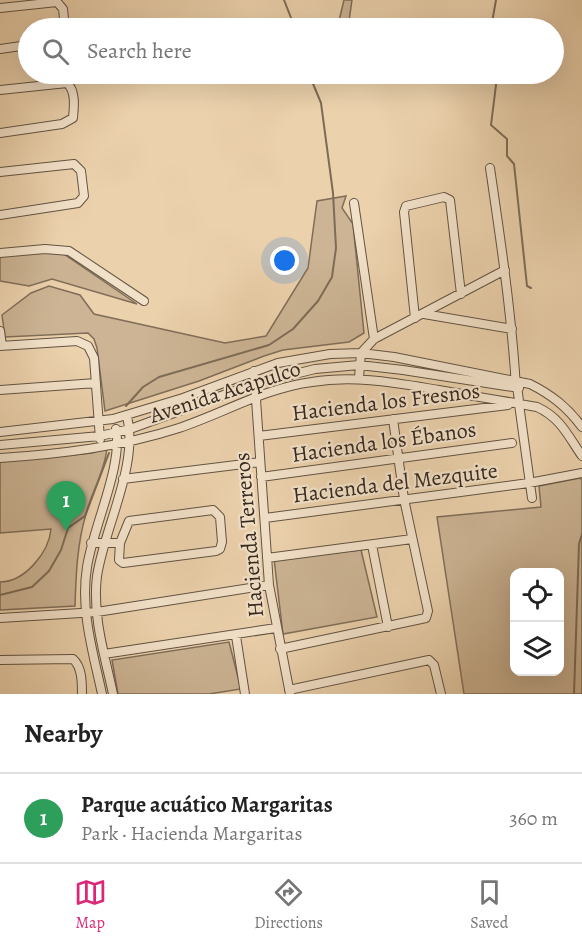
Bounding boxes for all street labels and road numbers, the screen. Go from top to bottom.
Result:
street label: Avenida Acapulco [145,353,304,431]
street label: Hacienda los Fresnos [290,376,482,428]
street label: Hacienda los Ébanos [290,414,478,470]
street label: Hacienda Terreros [227,451,271,619]
street label: Hacienda del Mezquite [291,456,499,510]

